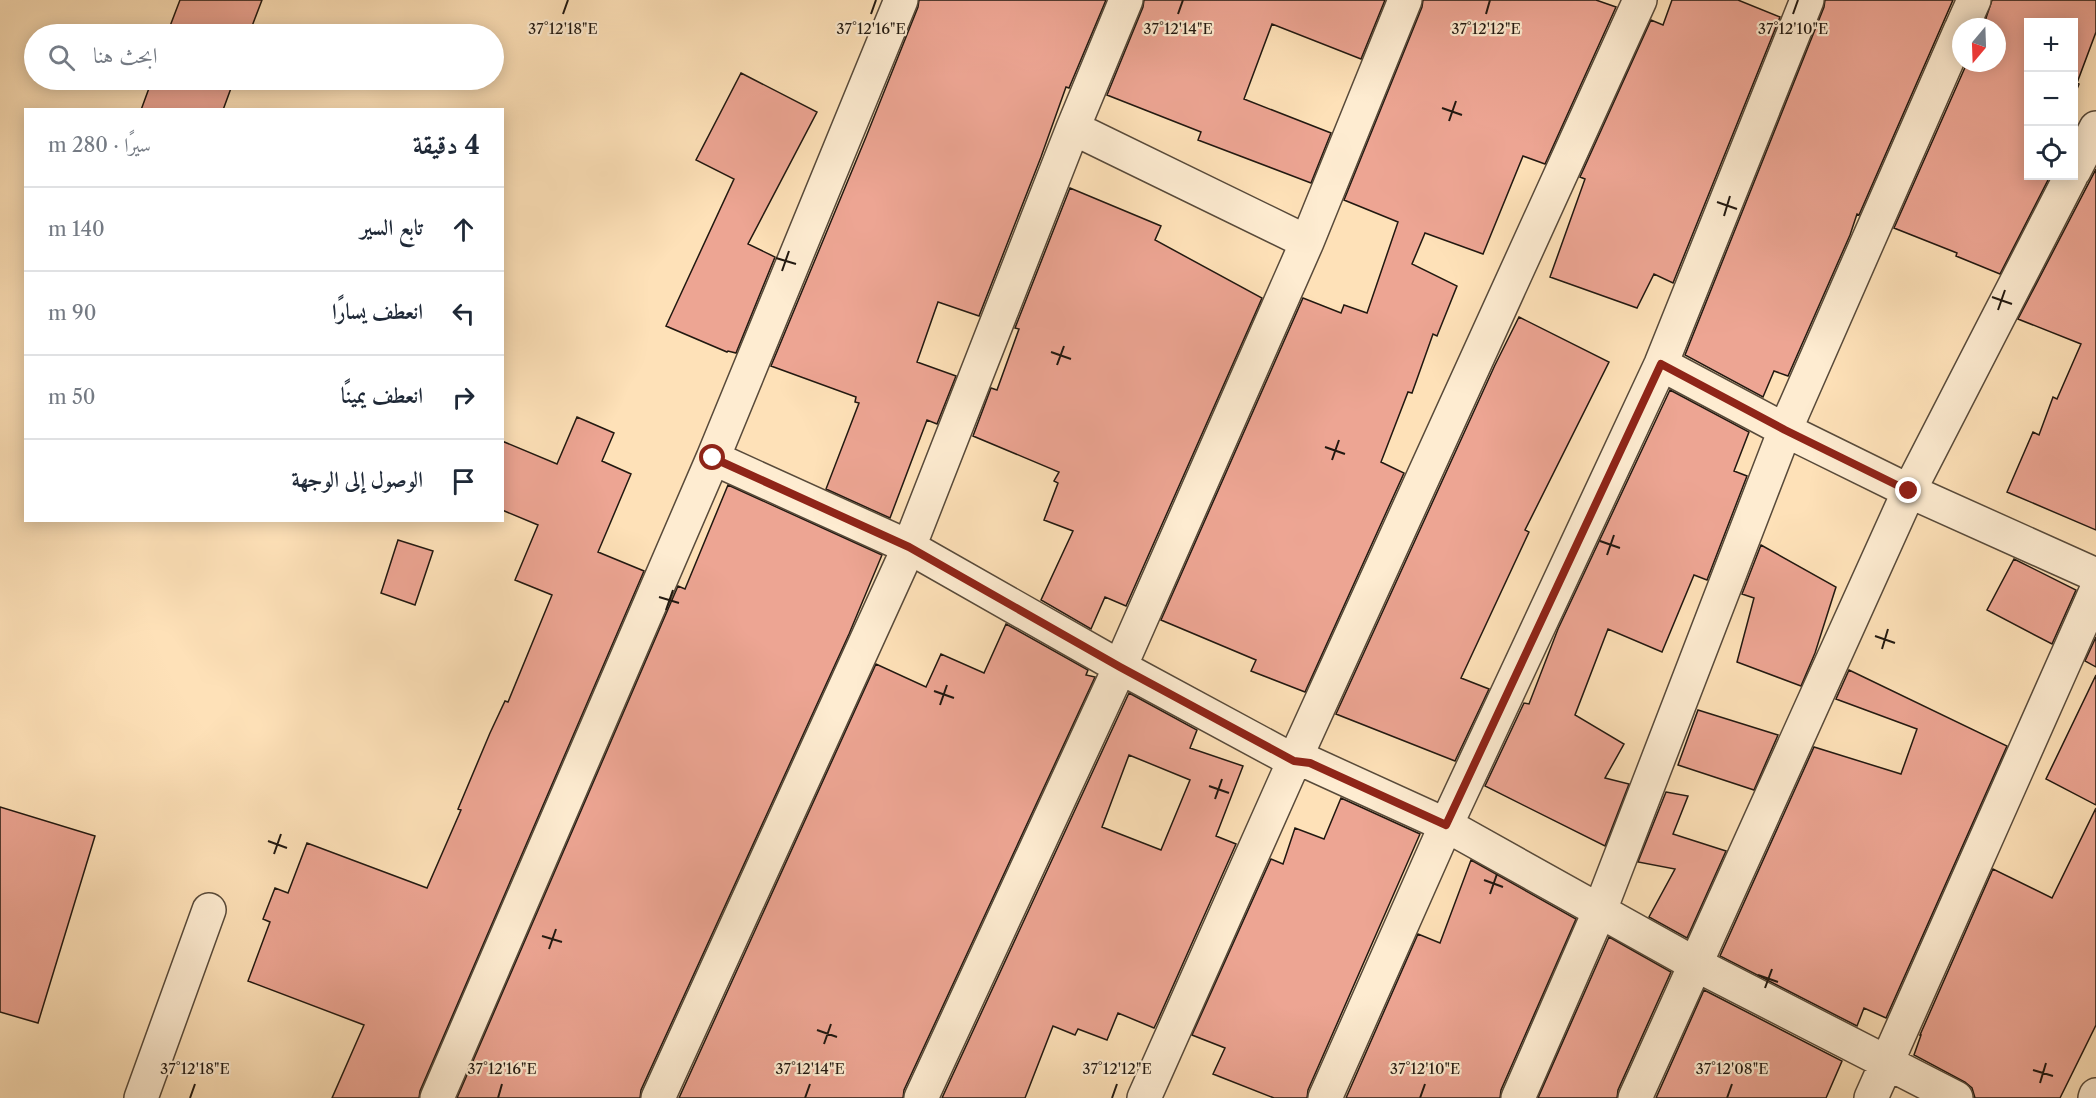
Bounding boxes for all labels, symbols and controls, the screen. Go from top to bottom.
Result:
north arrow [1952,18,2006,72]
map controls [2024,18,2078,180]
button: + [2024,18,2078,72]
text: 37°12'18"E [528,19,598,38]
text: 37°12'16"E [836,19,906,38]
text: 37°12'14"E [1143,19,1213,38]
text: 37°12'12"E [1451,19,1521,38]
text: 37°12'10"E [1758,19,1828,38]
search box [24,24,504,90]
icon: search [45,41,78,74]
text: ابحث هنا [93,42,158,69]
button: − [2024,72,2078,126]
button: locate [2024,126,2078,180]
text: 4 دقيقة [413,129,480,161]
text: سيرًا · 280 m [48,133,151,157]
icon: ahead [447,213,480,246]
text: تابع السير [360,214,423,241]
text: 140 m [48,217,105,241]
icon: left [447,297,480,330]
text: انعطف يسارًا [332,298,423,325]
text: 90 m [48,301,96,325]
icon: right [447,381,480,414]
text: انعطف يمينًا [341,382,423,409]
text: 50 m [48,385,96,409]
route start [699,444,725,470]
icon: arrive [447,465,480,498]
text: الوصول إلى الوجهة [291,466,423,493]
route end [1895,477,1921,503]
text: 37°12'18"E [160,1059,230,1078]
text: 37°12'16"E [467,1059,537,1078]
text: 37°12'14"E [775,1059,845,1078]
text: 37°12'12"E [1082,1059,1152,1078]
text: 37°12'10"E [1390,1059,1460,1078]
text: 37°12'08"E [1695,1059,1769,1078]

